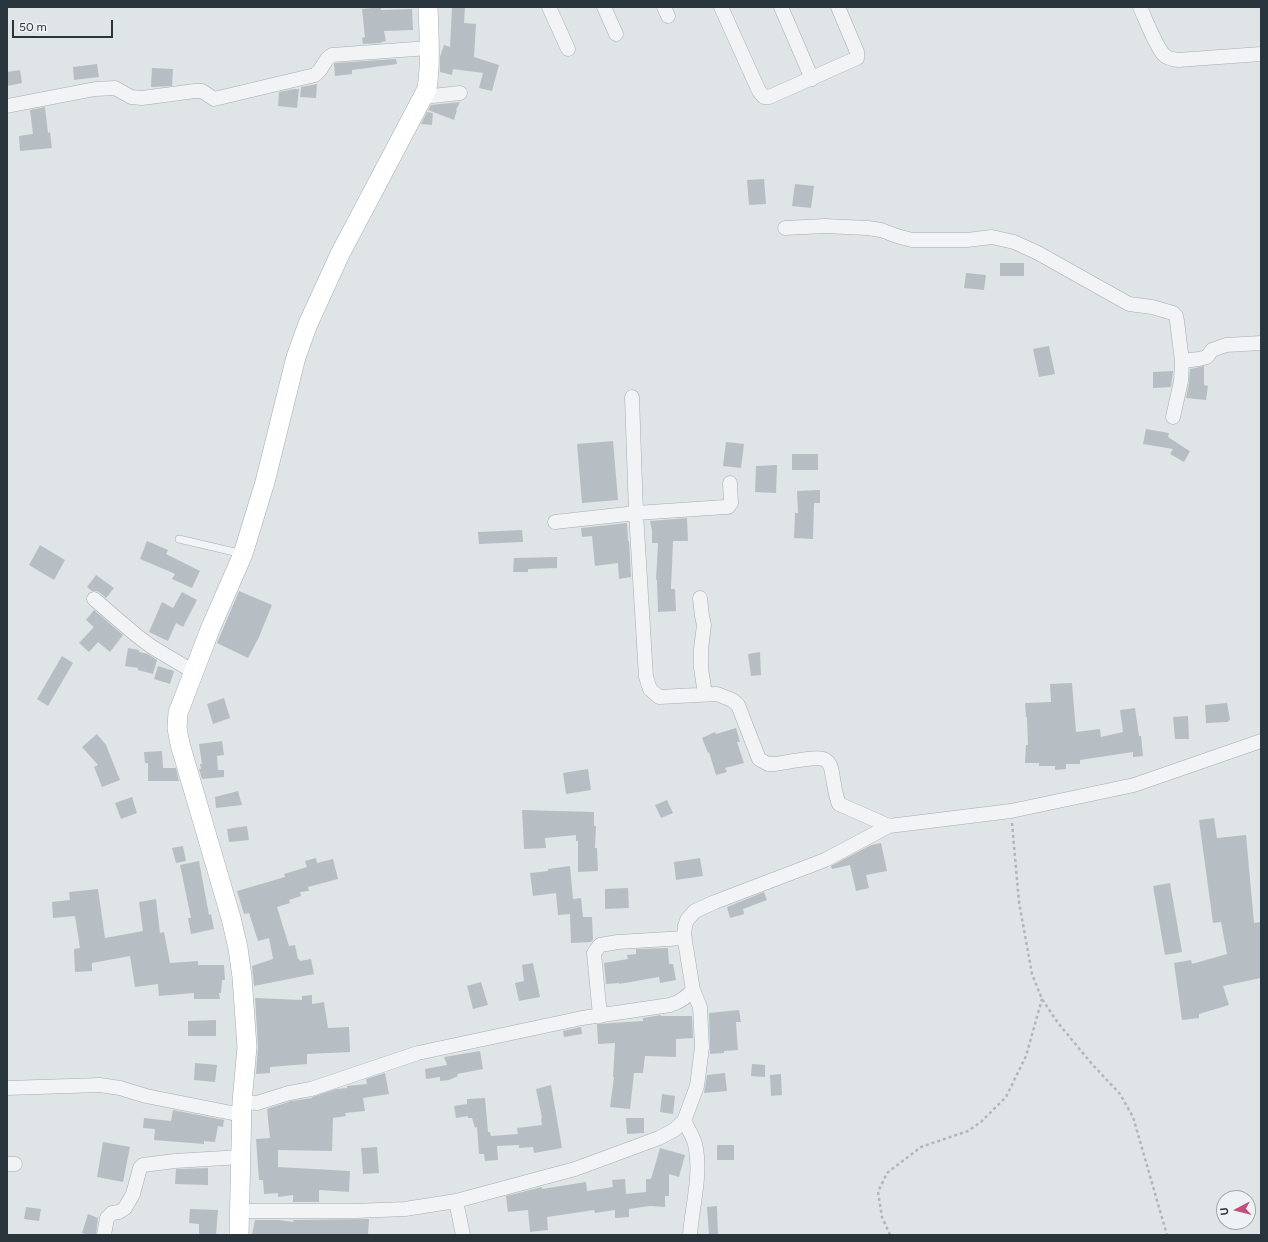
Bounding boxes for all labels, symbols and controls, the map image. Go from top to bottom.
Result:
scale bar [14,12,115,38]
text: 50 m [19,20,47,34]
north arrow [1216,1190,1256,1230]
text: U [1218,1207,1232,1216]

